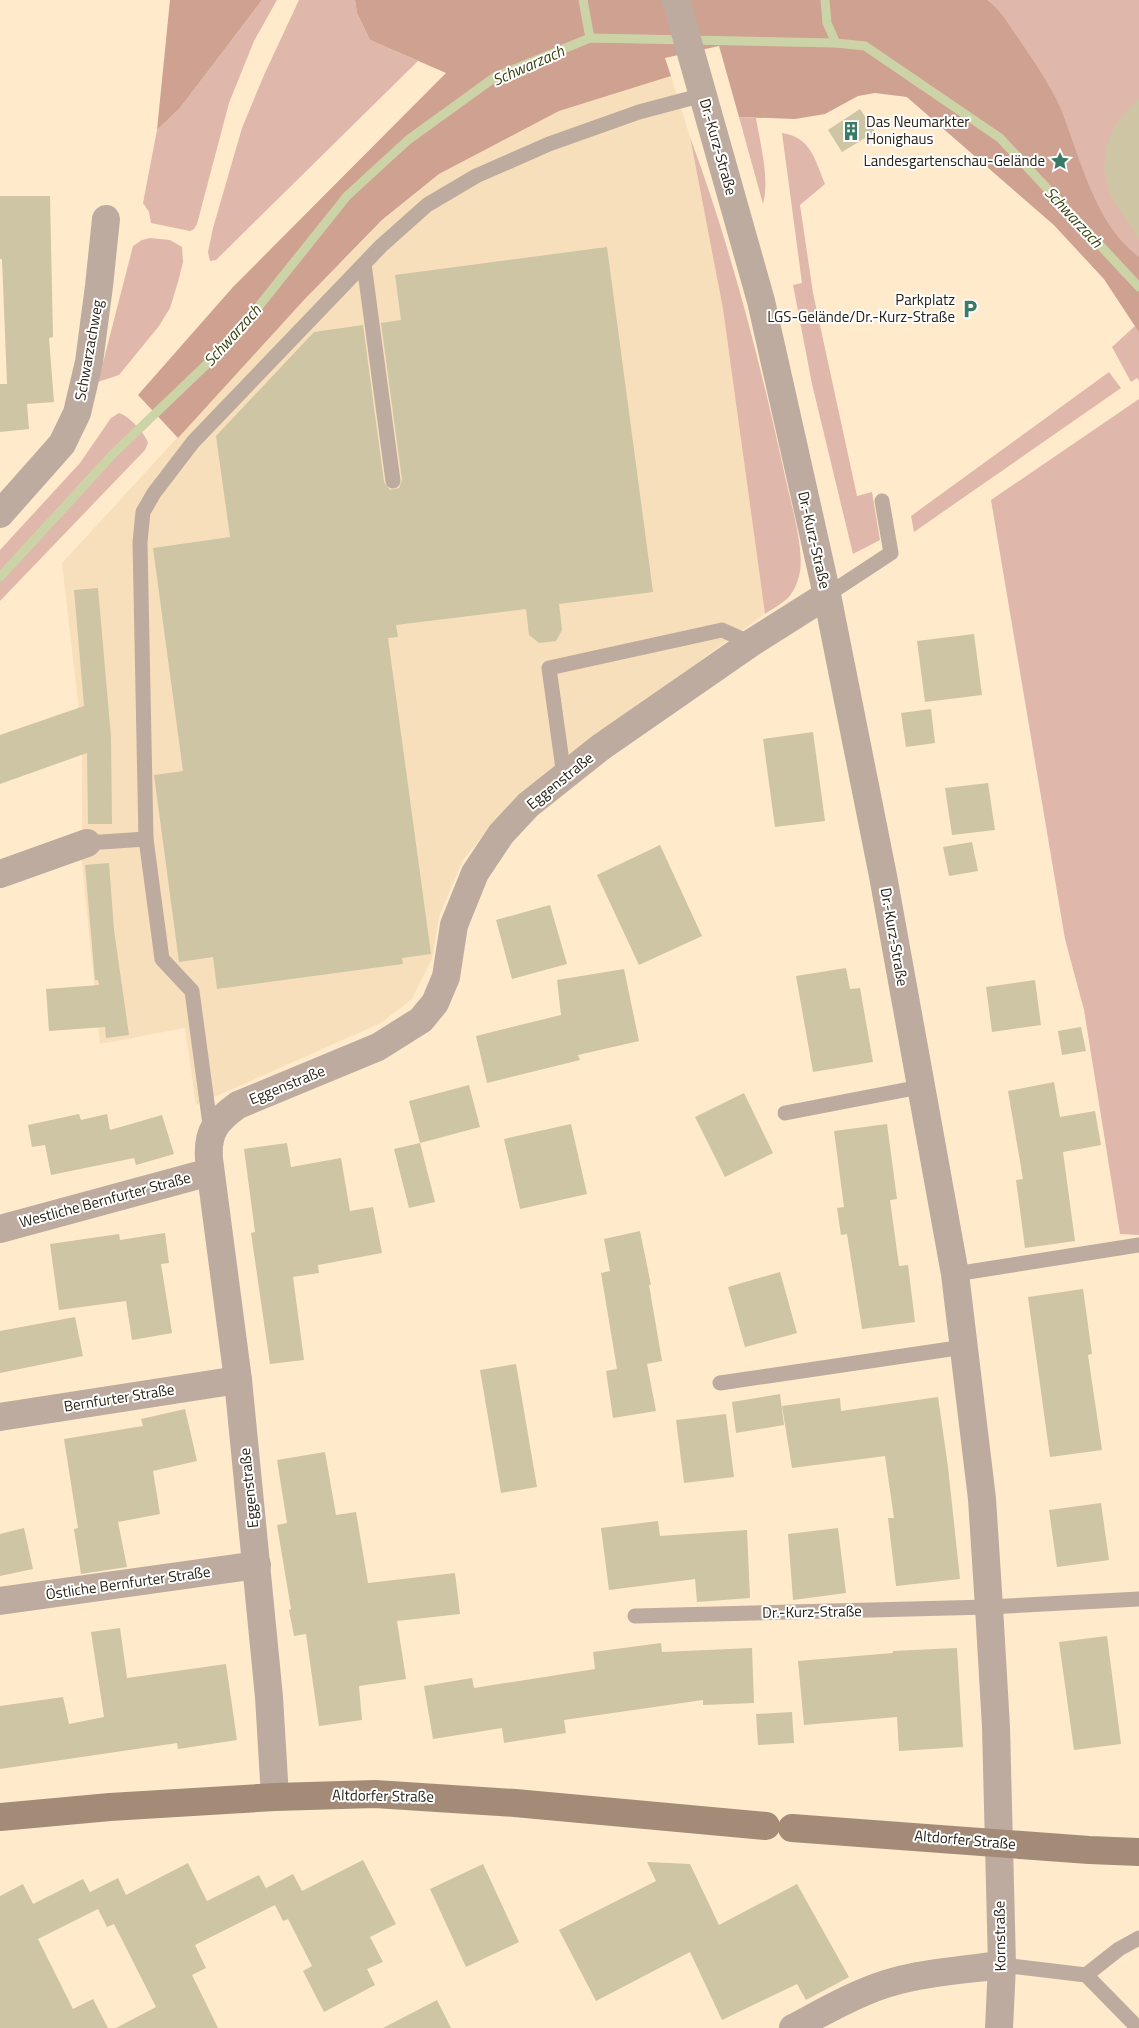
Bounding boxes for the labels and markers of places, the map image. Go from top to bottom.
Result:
place label: Das Neumarkter Honighaus [866,110,970,150]
building icon: Das Neumarkter Honighaus [840,120,862,142]
place label: Landesgartenschau-Gelände [864,149,1045,172]
place icon: Landesgartenschau-Gelände [1049,150,1071,172]
place label: Parkplatz LGS-Gelände/Dr.-Kurz-Straße [767,288,955,328]
parking icon: Parkplatz LGS-Gelände/Dr.-Kurz-Straße [959,298,981,320]

